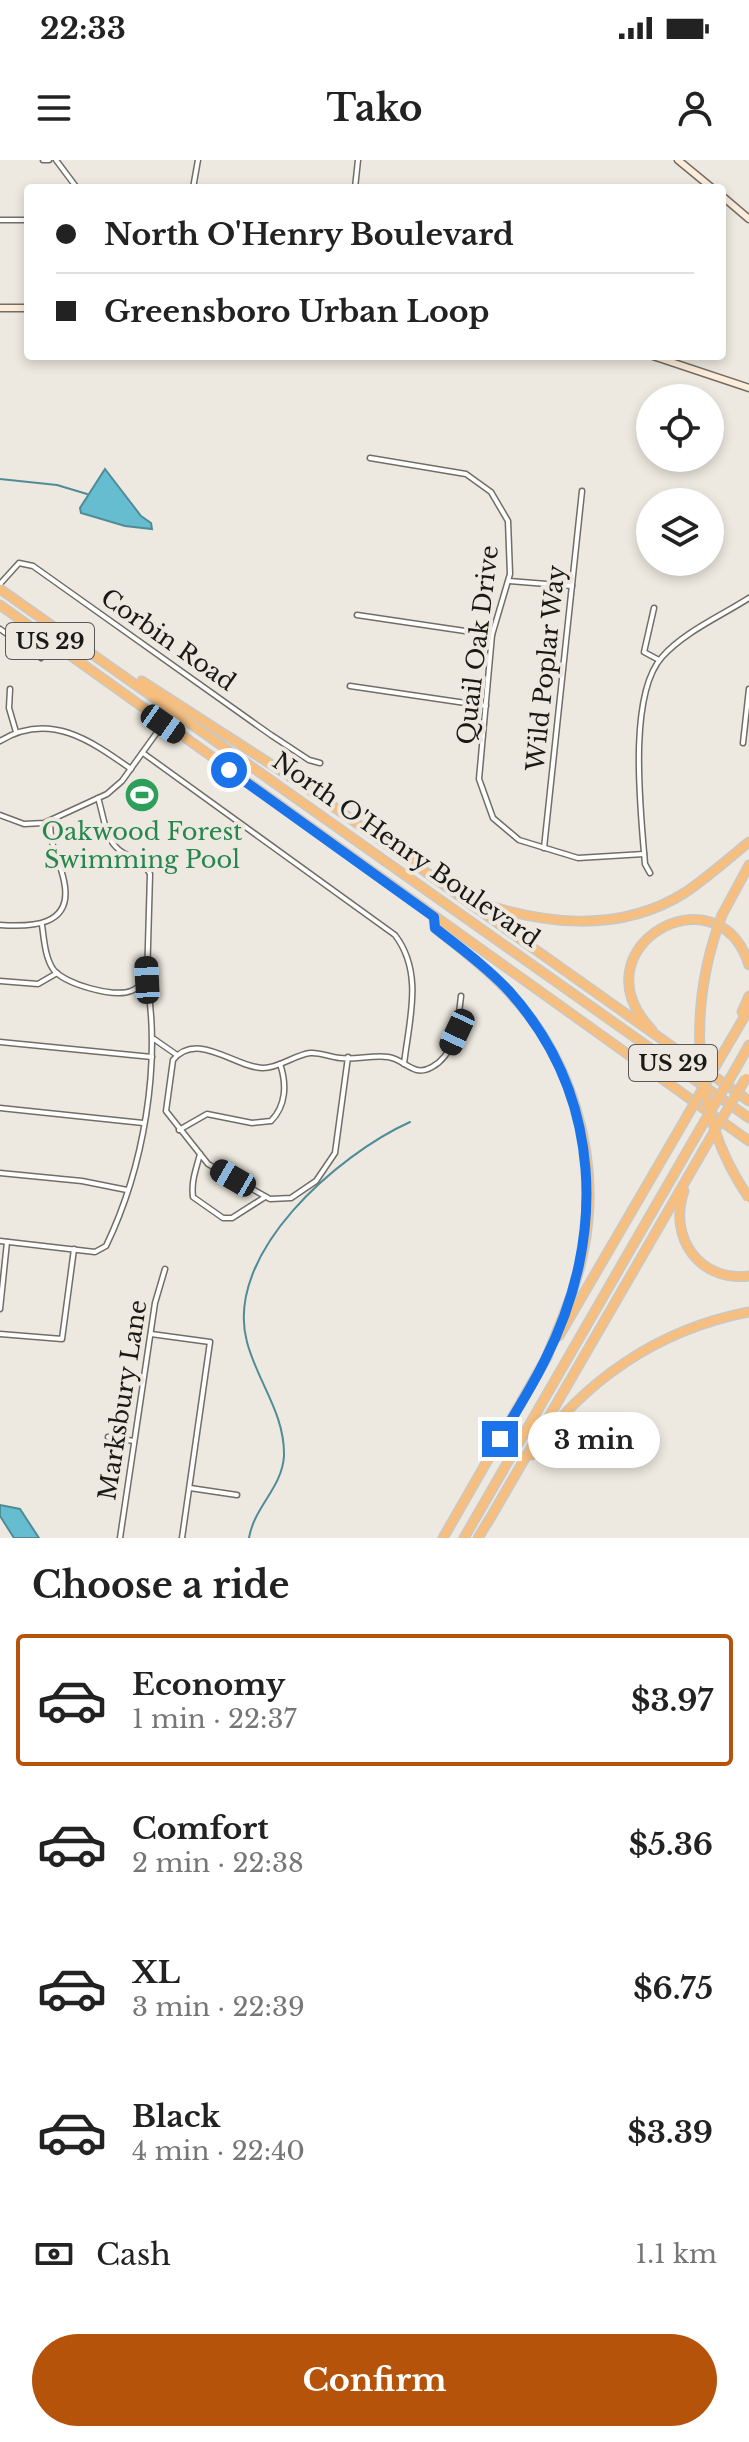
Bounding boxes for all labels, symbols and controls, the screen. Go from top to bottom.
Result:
text: 22:33 [40,10,126,47]
icon: menu [32,86,76,130]
text: Tako [326,86,423,131]
icon: person [673,86,717,130]
text: North O'Henry Boulevard [104,216,514,253]
text: Greensboro Urban Loop [104,293,489,330]
map controls [636,384,724,576]
button: locate [636,384,724,472]
button: layers [636,488,724,576]
street label: Quail Oak Drive [451,544,504,746]
street label: Wild Poplar Way [520,563,571,773]
street label: Corbin Road [95,583,241,697]
road number: US 29 [6,623,94,659]
car [136,700,190,748]
street label: North O'Henry Boulevard [267,746,545,953]
route start [211,752,247,788]
sports icon: Oakwood Forest Swimming Pool [123,776,161,814]
place label: Oakwood Forest Swimming Pool [42,817,242,874]
car [134,955,160,1005]
car [436,1005,478,1059]
road number: US 29 [629,1045,717,1081]
car [206,1156,260,1200]
street label: Marksbury Lane [92,1298,153,1502]
callout: 3 min [528,1411,660,1467]
route end [482,1421,518,1457]
text: 3 min [554,1424,634,1456]
text: Choose a ride [32,1563,289,1608]
icon: car [36,1664,108,1736]
text: Economy [132,1666,285,1703]
text: $3.97 [631,1682,713,1719]
text: 1 min · 22:37 [132,1703,297,1735]
icon: car [36,1808,108,1880]
text: Comfort [132,1810,269,1847]
text: $5.36 [629,1826,713,1863]
text: 2 min · 22:38 [132,1847,304,1879]
icon: car [36,1952,108,2024]
text: XL [132,1954,180,1991]
text: $6.75 [633,1970,713,2007]
text: 3 min · 22:39 [132,1991,305,2023]
icon: car [36,2096,108,2168]
text: Black [132,2098,220,2135]
text: $3.39 [627,2114,713,2151]
text: 4 min · 22:40 [132,2135,305,2167]
icon: cash [32,2232,76,2276]
text: Cash [96,2236,171,2273]
text: 1.1 km [636,2238,717,2270]
button: Confirm [32,2334,717,2426]

